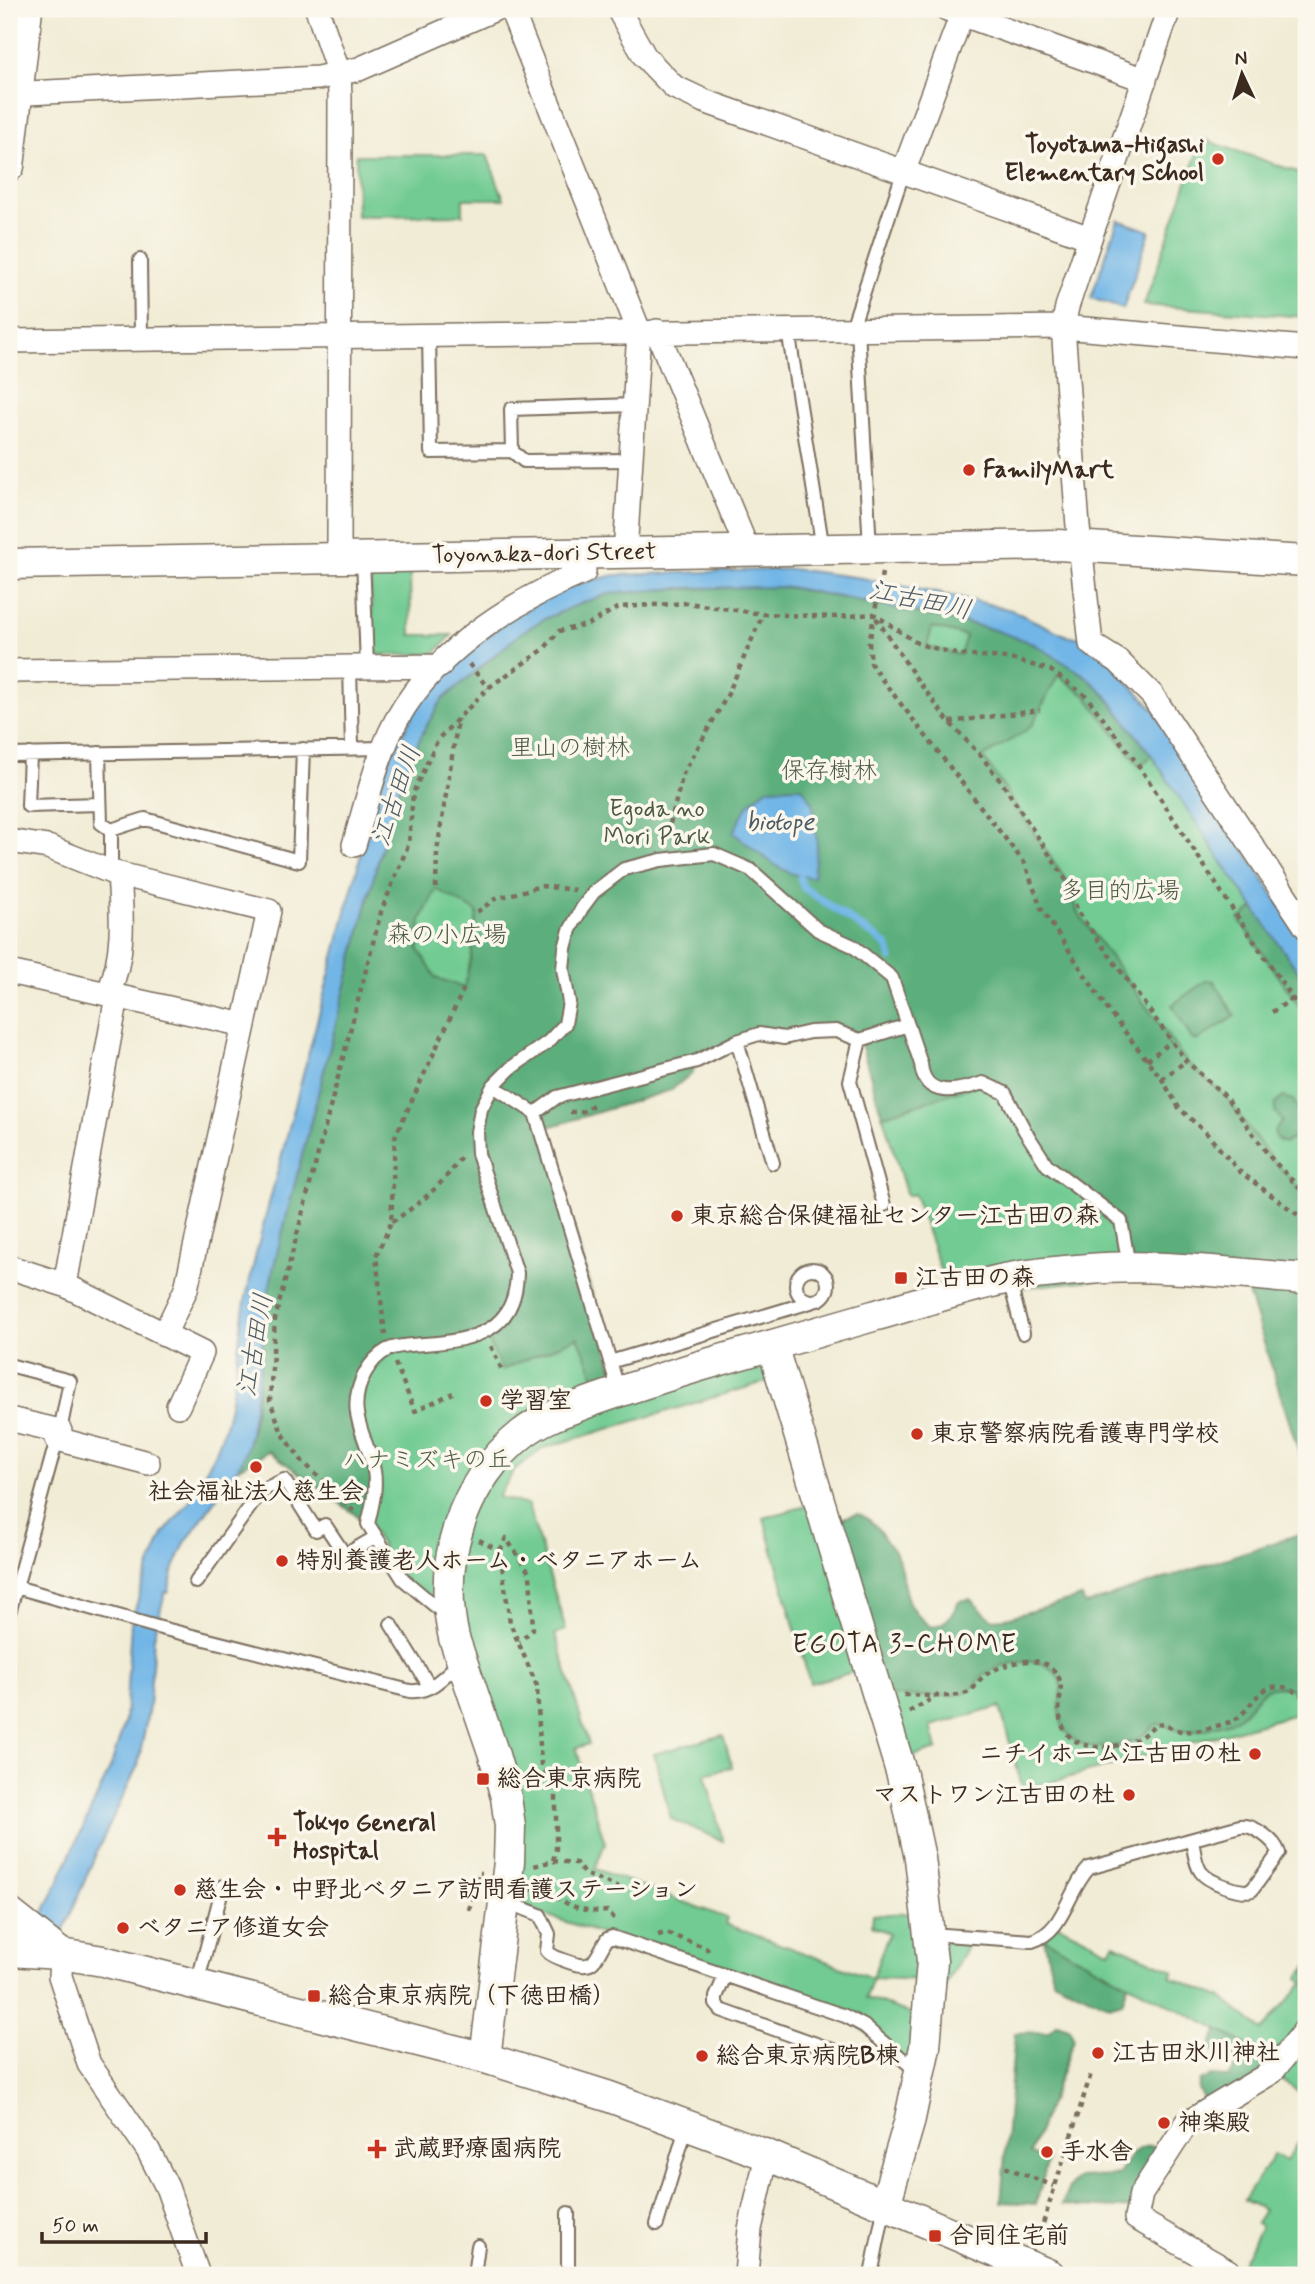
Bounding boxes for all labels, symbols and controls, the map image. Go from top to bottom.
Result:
north arrow [1206,38,1276,108]
text: N [1234,46,1248,71]
place label: Toyotama-Higashi Elementary School [1005,130,1205,189]
marker: Toyotama-Higashi Elementary School [1210,151,1226,167]
place label: FamilyMart [983,455,1115,486]
marker: FamilyMart [961,462,977,478]
street label: Toyonaka-dori Street [431,537,657,571]
water label: 江古田川 [866,574,974,628]
park label: 里山の樹林 [510,733,630,764]
water label: 江古田川 [364,741,430,851]
park label: 保存樹林 [781,756,877,787]
park label: Egoda no Mori Park [603,794,711,853]
water label: biotope [746,806,816,840]
park label: 多目的広場 [1060,876,1180,907]
park label: 森の小広場 [387,920,507,951]
place label: 東京総合保健福祉センター江古田の森 [691,1201,1099,1232]
marker: 東京総合保健福祉センター江古田の森 [669,1208,685,1224]
place label: 江古田の森 [915,1263,1035,1294]
marker: 江古田の森 [893,1270,909,1286]
water label: 江古田川 [230,1291,282,1399]
place label: 学習室 [500,1386,572,1417]
marker: 学習室 [478,1393,494,1409]
place label: 東京警察病院看護専門学校 [931,1419,1219,1450]
marker: 東京警察病院看護専門学校 [909,1426,925,1442]
park label: ハナミズキの丘 [343,1445,511,1476]
marker: 社会福祉法人慈生会 [248,1459,264,1475]
place label: 社会福祉法人慈生会 [148,1477,364,1508]
place label: 特別養護老人ホーム・ベタニアホーム [296,1546,702,1577]
marker: 特別養護老人ホーム・ベタニアホーム [274,1553,290,1569]
district label: EGOTA 3-CHOME [792,1628,1018,1662]
place label: ニチイホーム江古田の杜 [979,1739,1241,1770]
marker: ニチイホーム江古田の杜 [1247,1746,1263,1762]
place label: 総合東京病院 [497,1764,641,1795]
marker: 総合東京病院 [475,1771,491,1787]
place label: マストワン江古田の杜 [873,1780,1115,1811]
marker: マストワン江古田の杜 [1121,1787,1137,1803]
place label: Tokyo General Hospital [293,1808,436,1867]
marker: Tokyo General Hospital [267,1827,287,1847]
place label: 慈生会・中野北ベタニア訪問看護ステーション [194,1875,698,1906]
marker: 慈生会・中野北ベタニア訪問看護ステーション [172,1882,188,1898]
place label: ベタニア修道女会 [137,1913,329,1944]
marker: ベタニア修道女会 [115,1920,131,1936]
place label: 総合東京病院（下徳田橋） [328,1981,616,2012]
marker: 総合東京病院（下徳田橋） [306,1988,322,2004]
place label: 江古田氷川神社 [1112,2038,1280,2069]
place label: 総合東京病院B棟 [716,2041,900,2072]
marker: 江古田氷川神社 [1090,2045,1106,2061]
marker: 総合東京病院B棟 [694,2048,710,2064]
place label: 神楽殿 [1178,2108,1250,2139]
marker: 神楽殿 [1156,2115,1172,2131]
place label: 武蔵野療園病院 [393,2134,561,2165]
place label: 手水舎 [1061,2137,1133,2168]
marker: 武蔵野療園病院 [367,2139,387,2159]
marker: 手水舎 [1039,2144,1055,2160]
scale bar [42,2200,206,2244]
text: 50 m [52,2212,99,2240]
place label: 合同住宅前 [949,2221,1069,2252]
marker: 合同住宅前 [927,2228,943,2244]

